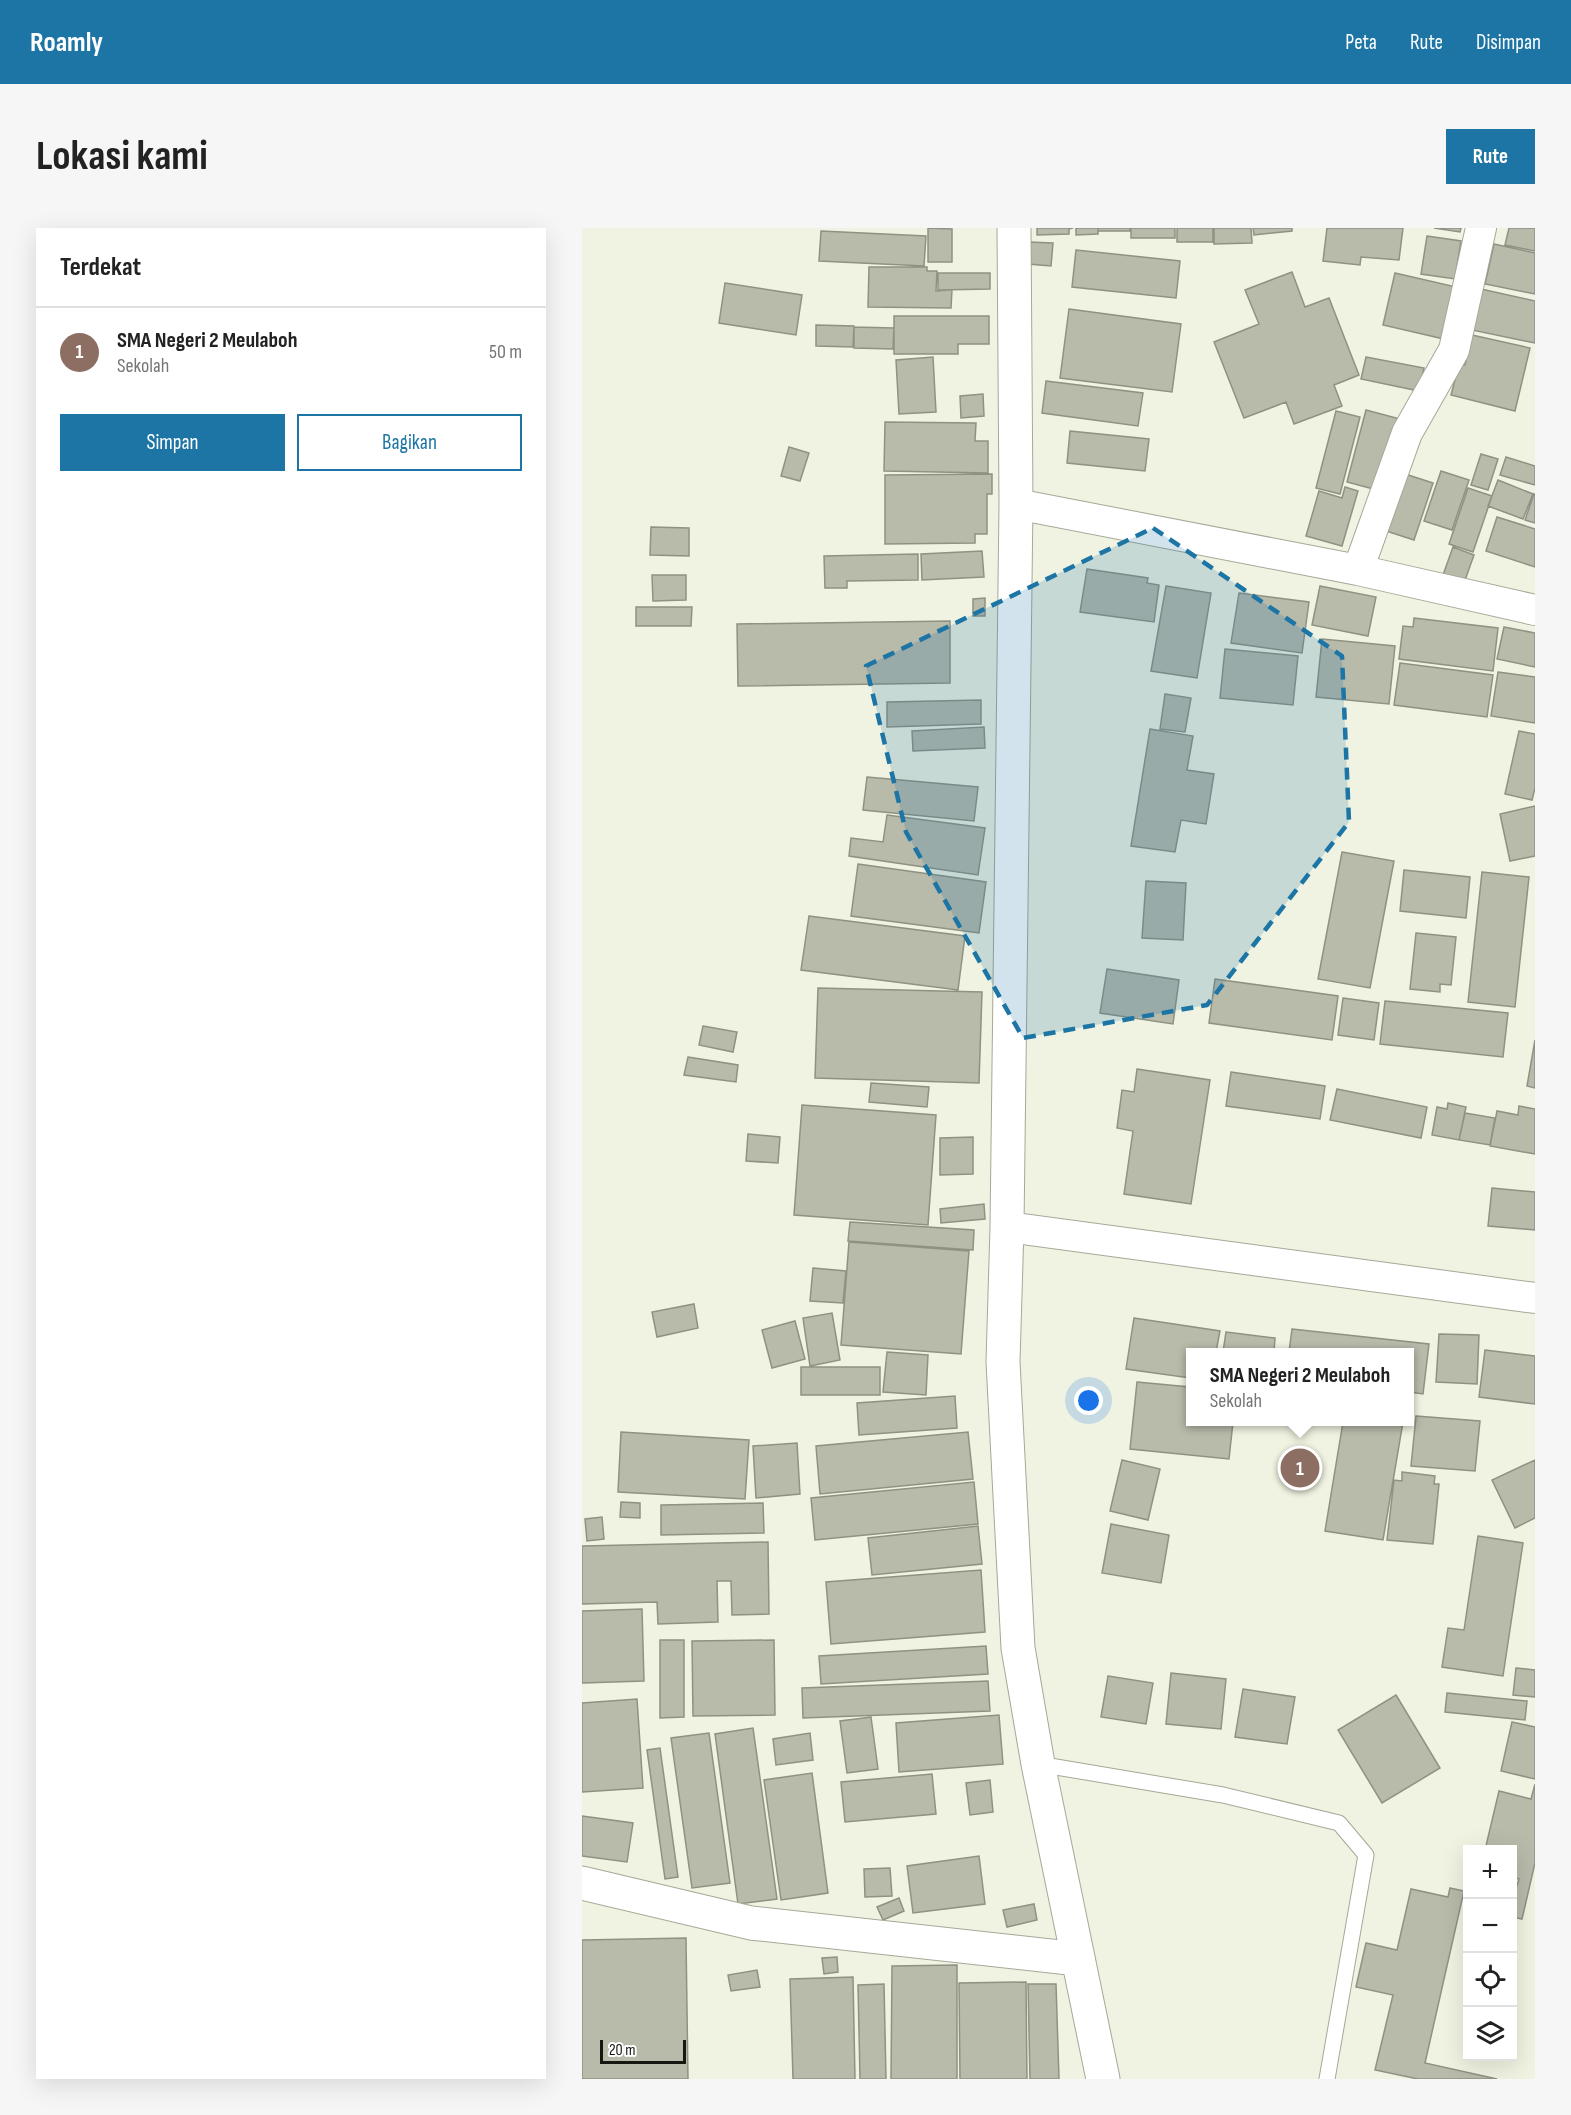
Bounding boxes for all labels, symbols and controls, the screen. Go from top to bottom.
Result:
text: Roamly [30,26,103,59]
text: Peta [1345,30,1377,55]
text: Rute [1410,30,1443,55]
text: Disimpan [1476,30,1541,55]
button: Rute [1446,129,1535,184]
text: Lokasi kami [36,131,208,182]
text: Terdekat [60,252,141,283]
text: SMA Negeri 2 Meulaboh [117,327,297,354]
text: 1 [76,340,83,364]
text: 50 m [489,340,522,364]
text: Sekolah [117,354,169,378]
button: Simpan [60,414,285,471]
button: Bagikan [297,414,522,471]
popup [1186,1348,1414,1426]
text: SMA Negeri 2 Meulaboh [1210,1362,1390,1389]
your location [1074,1386,1103,1415]
text: Sekolah [1210,1389,1262,1413]
pin: 1 [1280,1446,1320,1490]
map controls [1463,1845,1517,2061]
button: + [1463,1845,1517,1899]
button: − [1463,1899,1517,1953]
button: locate [1463,1953,1517,2007]
button: layers [1463,2007,1517,2061]
scale bar [600,2037,686,2064]
text: 20 m [609,2041,636,2060]

